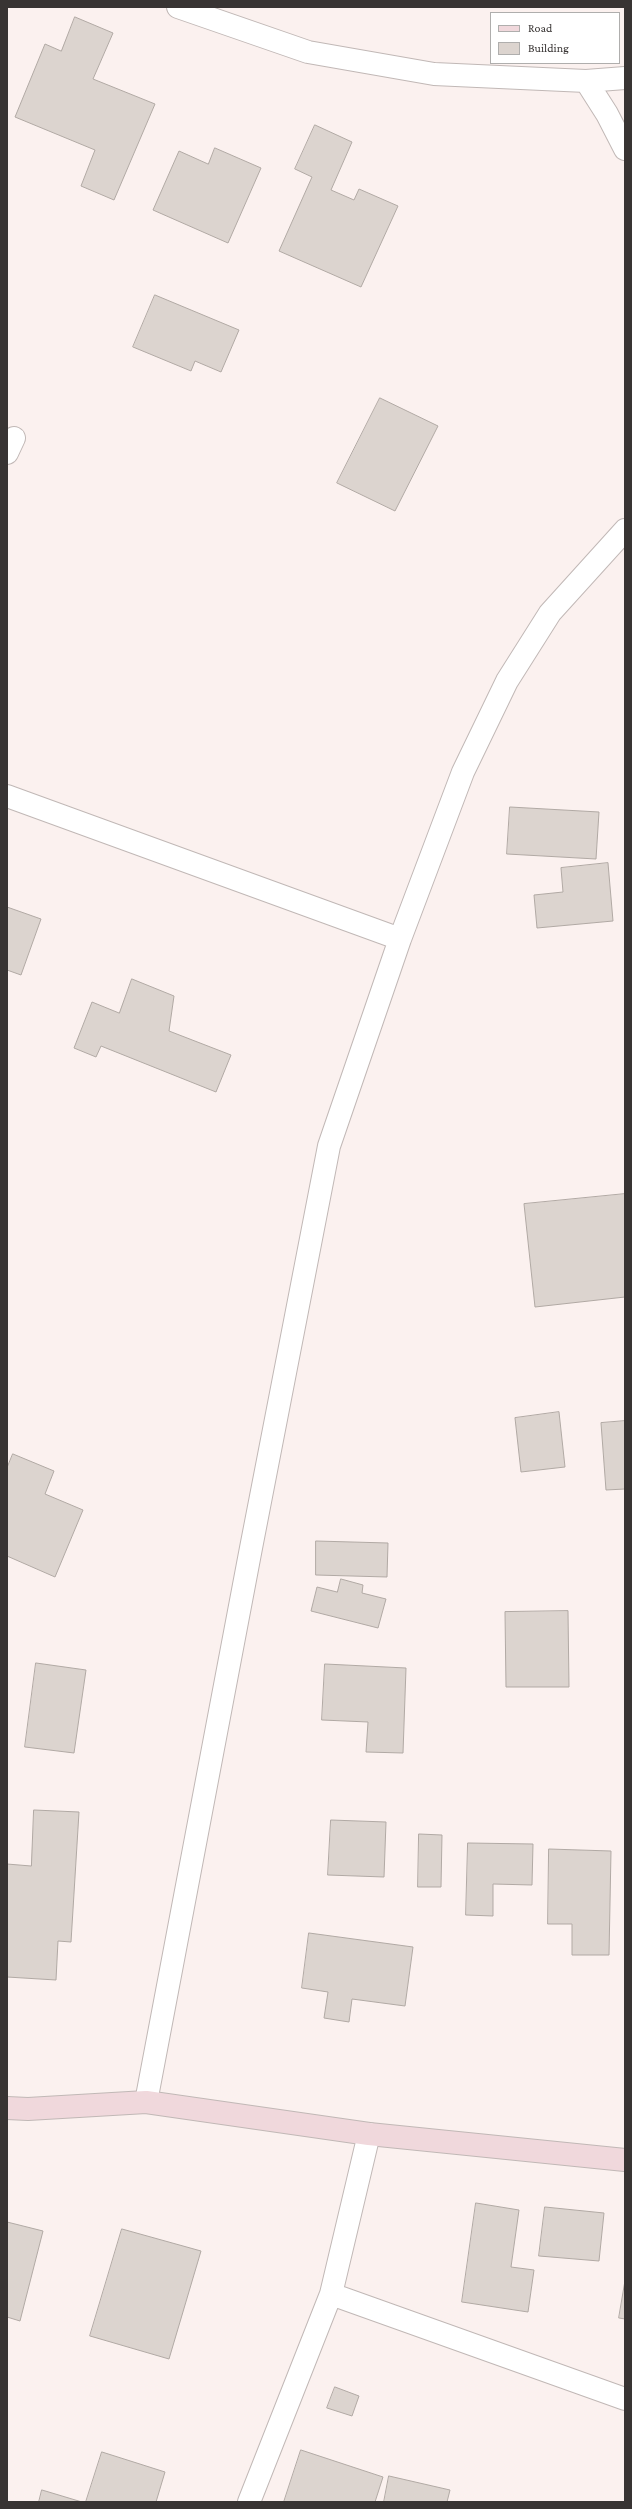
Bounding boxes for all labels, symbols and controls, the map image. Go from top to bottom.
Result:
legend [490,12,620,64]
text: Road [528,21,552,35]
text: Building [528,41,569,55]

